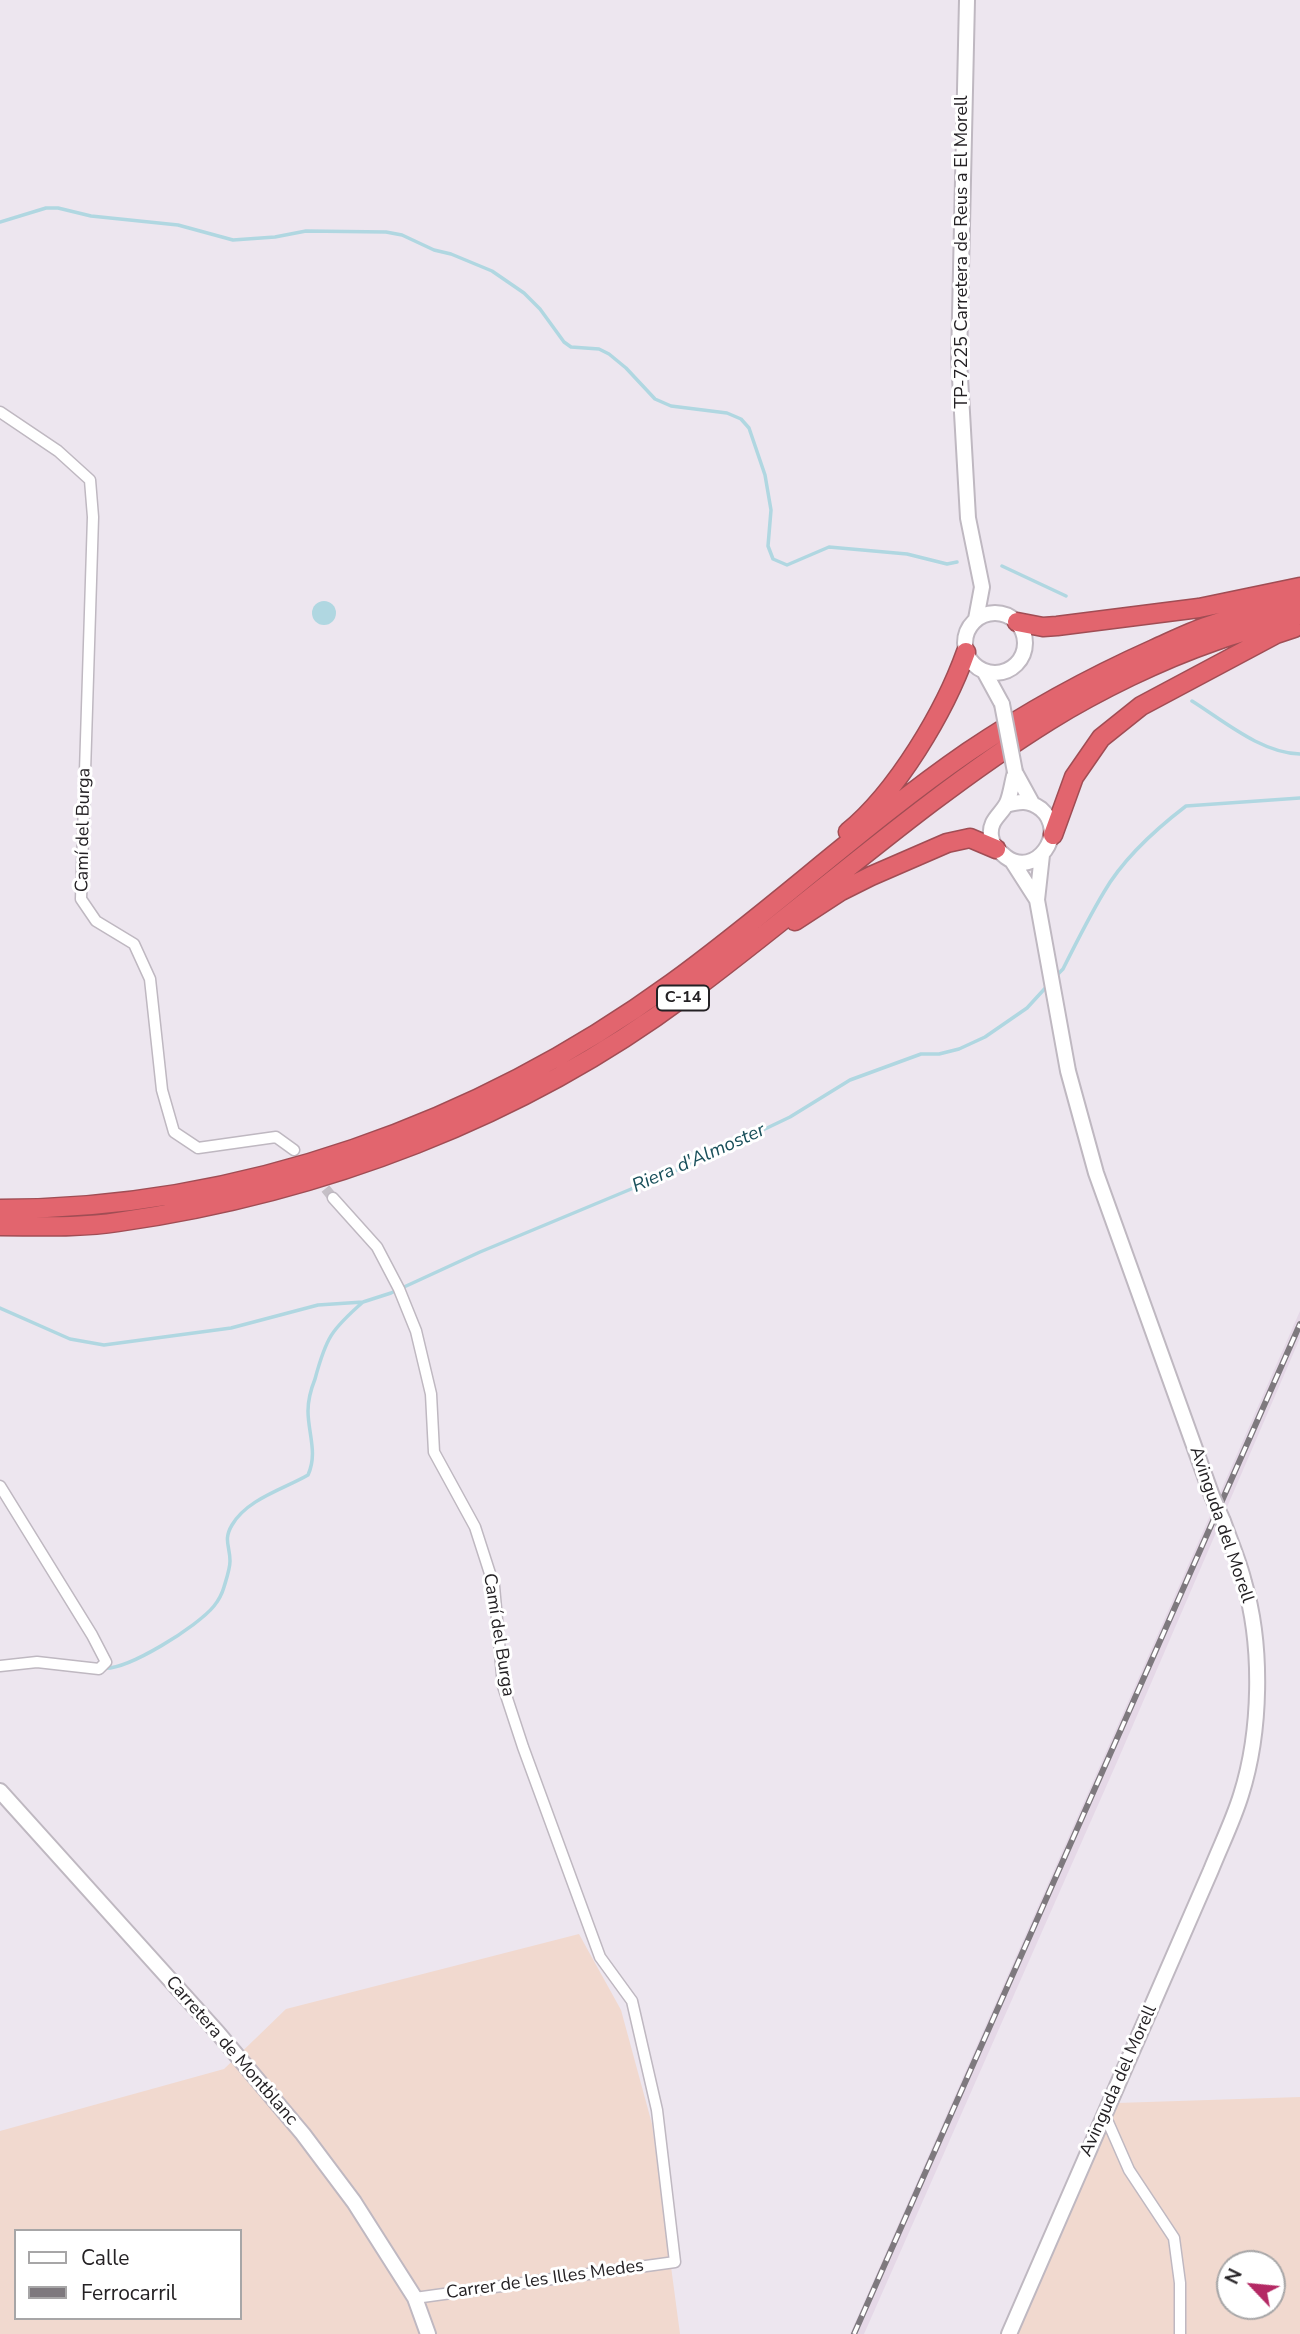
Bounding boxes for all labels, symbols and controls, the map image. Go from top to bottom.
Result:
street label: TP-7225 Carretera de Reus a El Morell [952,95,974,409]
street label: Camí del Burga [72,768,96,892]
road number: C-14 [657,986,709,1010]
water label: Riera d'Almoster [629,1120,769,1198]
street label: Avinguda del Morell [1184,1444,1258,1606]
street label: Camí del Burga [478,1572,518,1698]
street label: Carretera de Montblanc [160,1972,302,2130]
street label: Avinguda del Morell [1076,2002,1162,2160]
legend [14,2229,242,2320]
text: Calle [81,2244,129,2272]
north arrow [1216,2250,1286,2320]
street label: Carrer de les Illes Medes [445,2255,645,2305]
text: N [1219,2265,1249,2289]
text: Ferrocarril [81,2279,177,2307]

